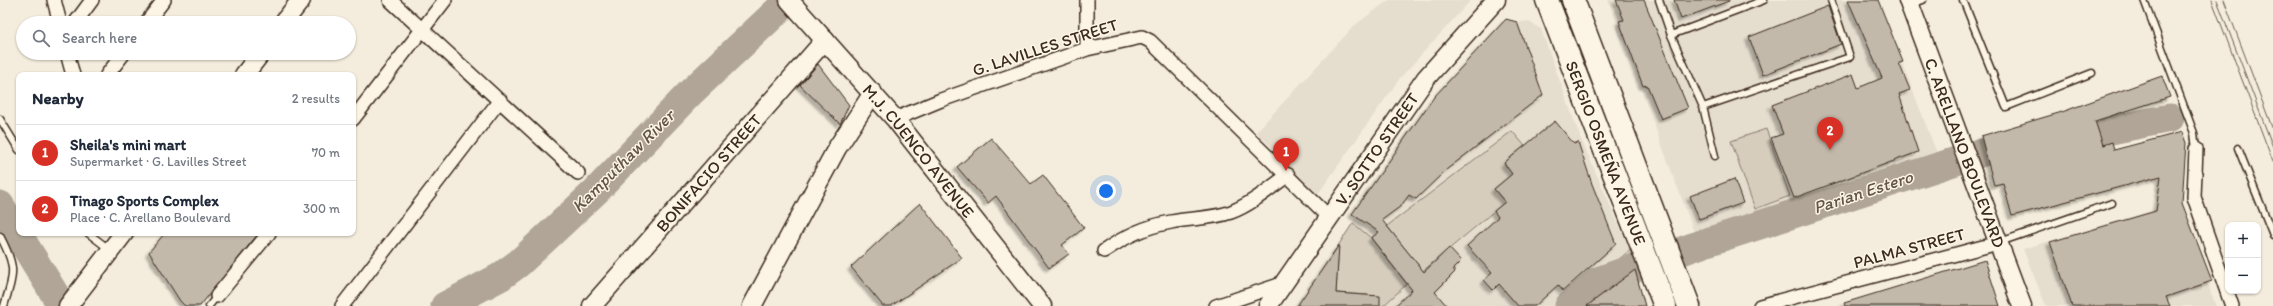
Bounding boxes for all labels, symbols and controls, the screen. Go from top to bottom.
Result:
street label: G. LAVILLES STREET [970,14,1121,80]
search box [16,16,356,60]
icon: search [30,27,52,49]
text: Search here [62,29,137,47]
street label: C. ARELLANO BOULEVARD [1920,55,2009,250]
street label: SERGIO OSMEÑA AVENUE [1561,58,1651,248]
street label: M.J. CUENCO AVENUE [859,80,979,222]
text: Nearby [32,88,84,108]
street label: V. SOTTO STREET [1331,88,1423,209]
text: 2 results [292,91,340,106]
water label: Kamputhaw River [567,104,680,217]
street label: BONIFACIO STREET [652,110,766,236]
pin: 2 [1817,117,1843,150]
text: Sheila's mini mart [70,136,186,154]
pin: 1 [1273,138,1299,171]
text: 1 [42,145,48,160]
text: 70 m [312,145,340,160]
text: Supermarket · G. Lavilles Street [70,154,247,169]
water label: Parian Estero [1811,165,1916,218]
your location [1096,181,1116,201]
text: Tinago Sports Complex [70,192,219,210]
text: 2 [42,201,48,216]
text: 300 m [303,201,340,216]
text: Place · C. Arellano Boulevard [70,210,231,225]
map controls [2225,222,2261,294]
button: + [2225,222,2261,258]
street label: PALMA STREET [1851,223,1967,272]
button: − [2225,258,2261,294]

